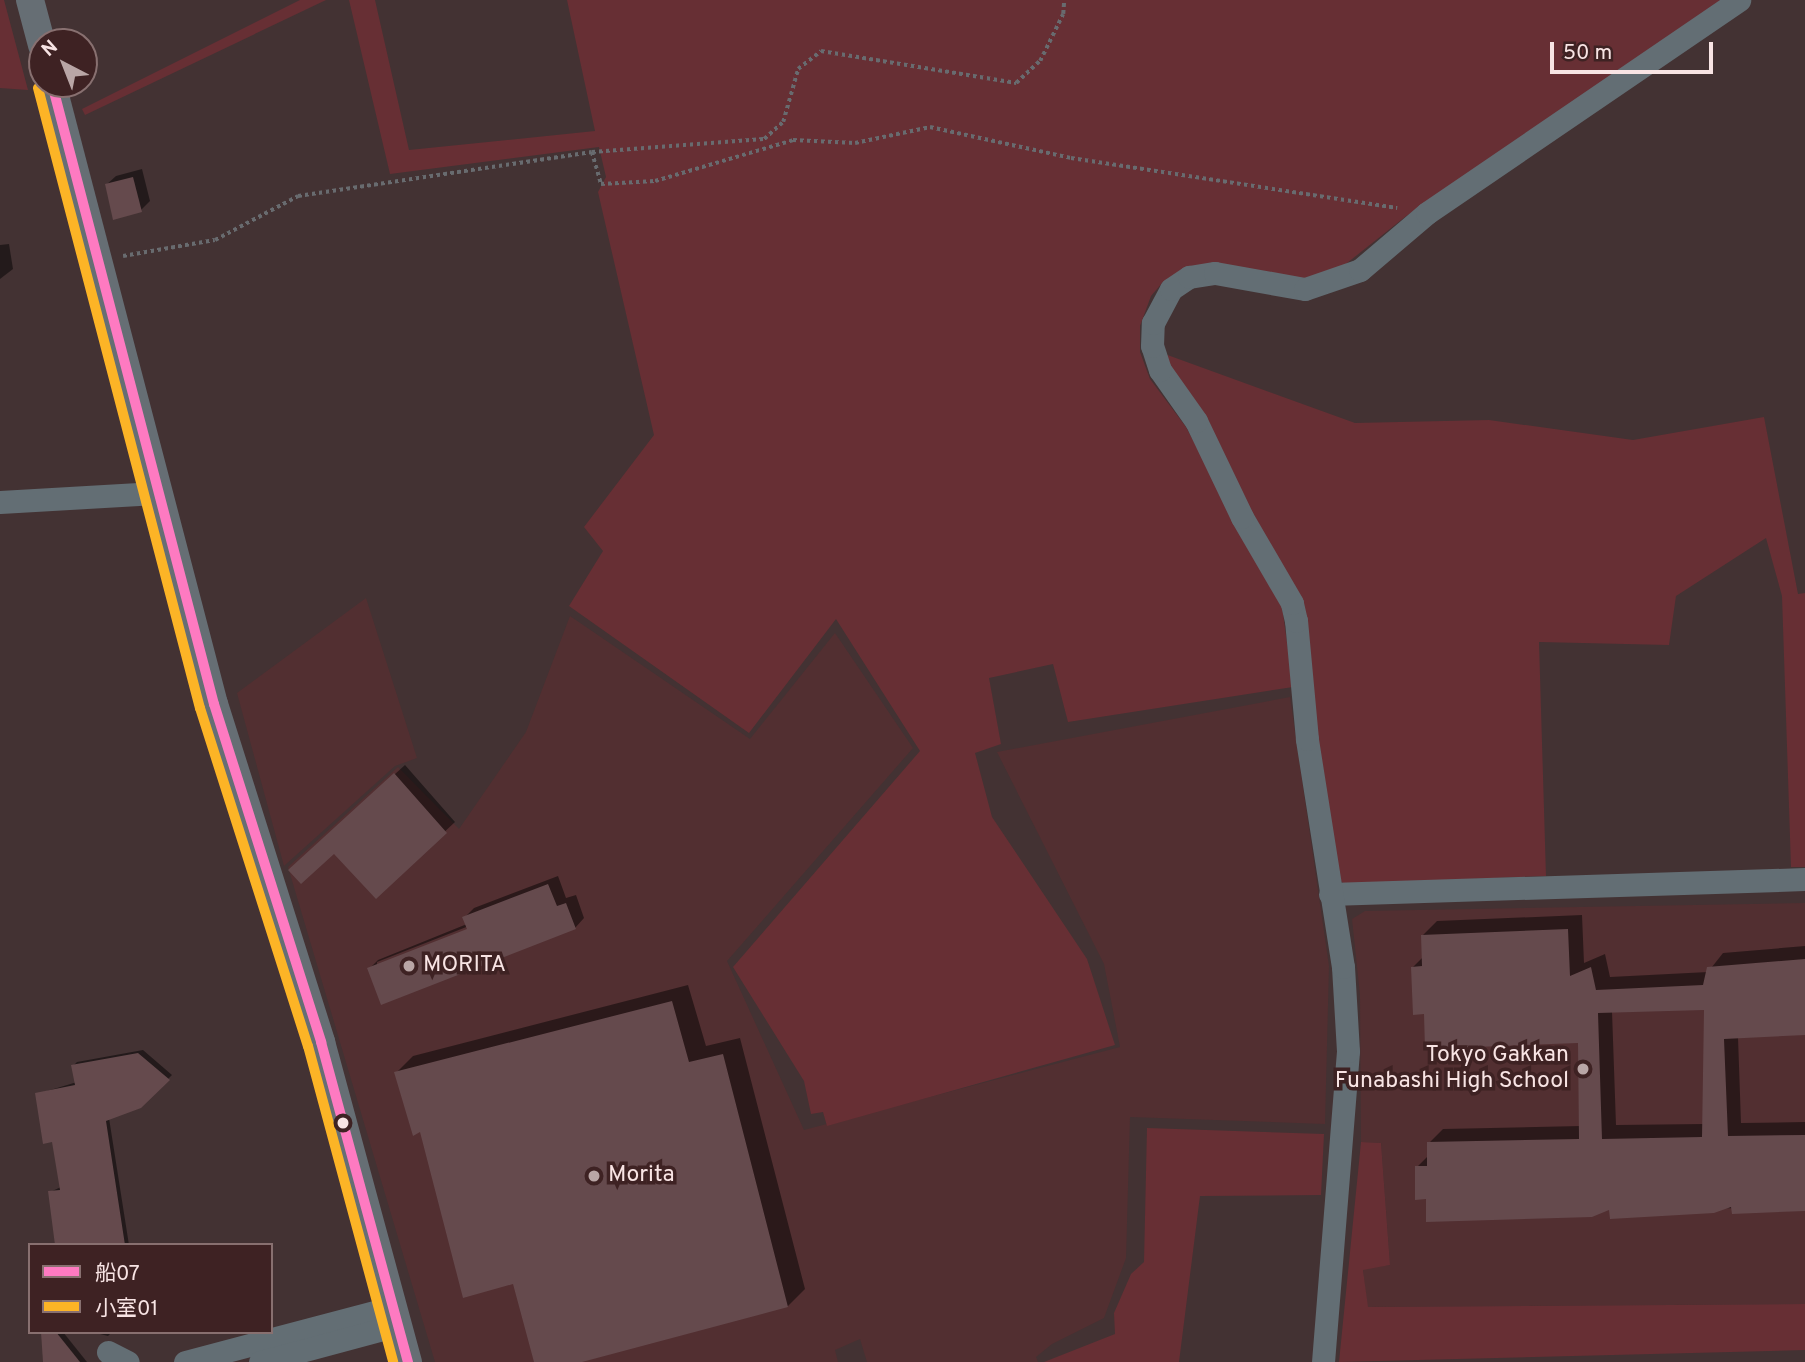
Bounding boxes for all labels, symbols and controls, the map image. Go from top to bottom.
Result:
north arrow [28,28,98,98]
scale bar [1553,28,1716,72]
text: N [37,35,63,62]
text: 50 m [1563,40,1612,67]
place label: MORITA [423,952,506,980]
marker: MORITA [401,958,417,974]
place label: Tokyo Gakkan Funabashi High School [1335,1042,1569,1096]
marker: Tokyo Gakkan Funabashi High School [1575,1061,1591,1077]
unlabelled marker [336,1116,350,1130]
place label: Morita [608,1162,674,1190]
marker: Morita [586,1168,602,1184]
legend [28,1243,273,1334]
text: 船07 [95,1261,140,1288]
text: 小室01 [95,1296,158,1323]

